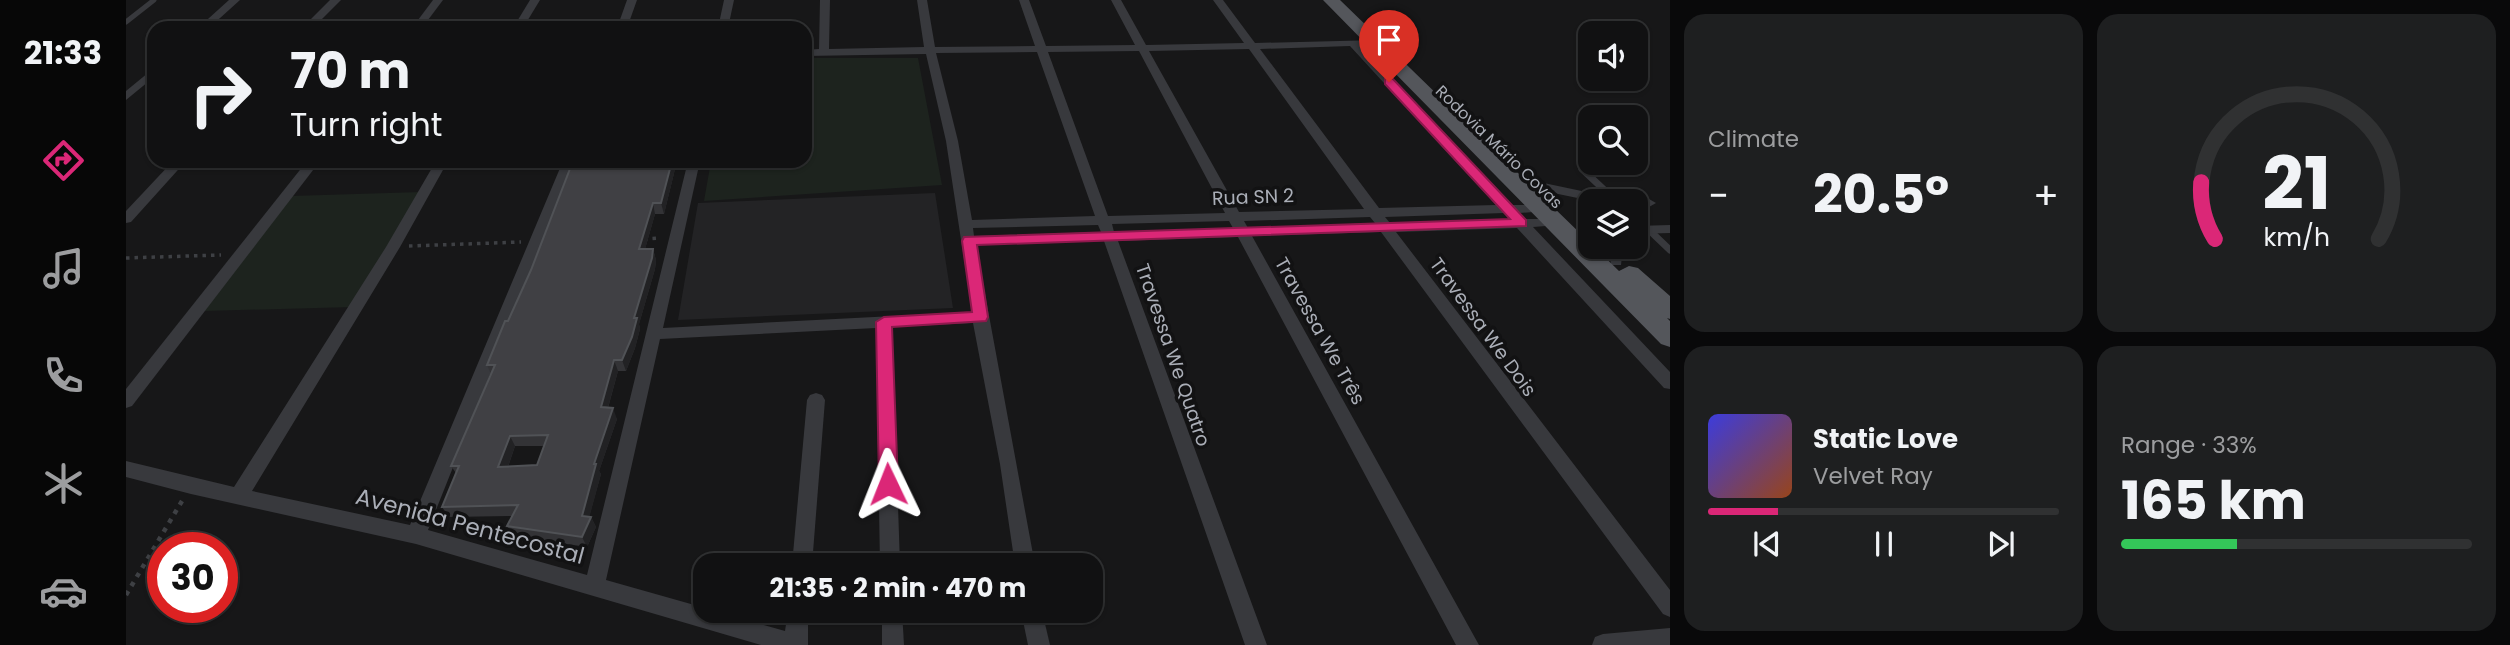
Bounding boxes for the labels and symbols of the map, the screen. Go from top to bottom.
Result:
pin [1359,10,1419,82]
street label: Rodovia Mário Covas [1430,80,1568,214]
street label: Rua SN 2 [1211,182,1295,212]
street label: Travessa We Três [1268,252,1372,410]
street label: Travessa We Dois [1423,252,1543,402]
street label: Travessa We Quatro [1129,260,1217,450]
position arrow [851,447,925,521]
street label: Avenida Pentecostal [352,480,588,572]
speed limit sign: 30 [147,532,238,623]

